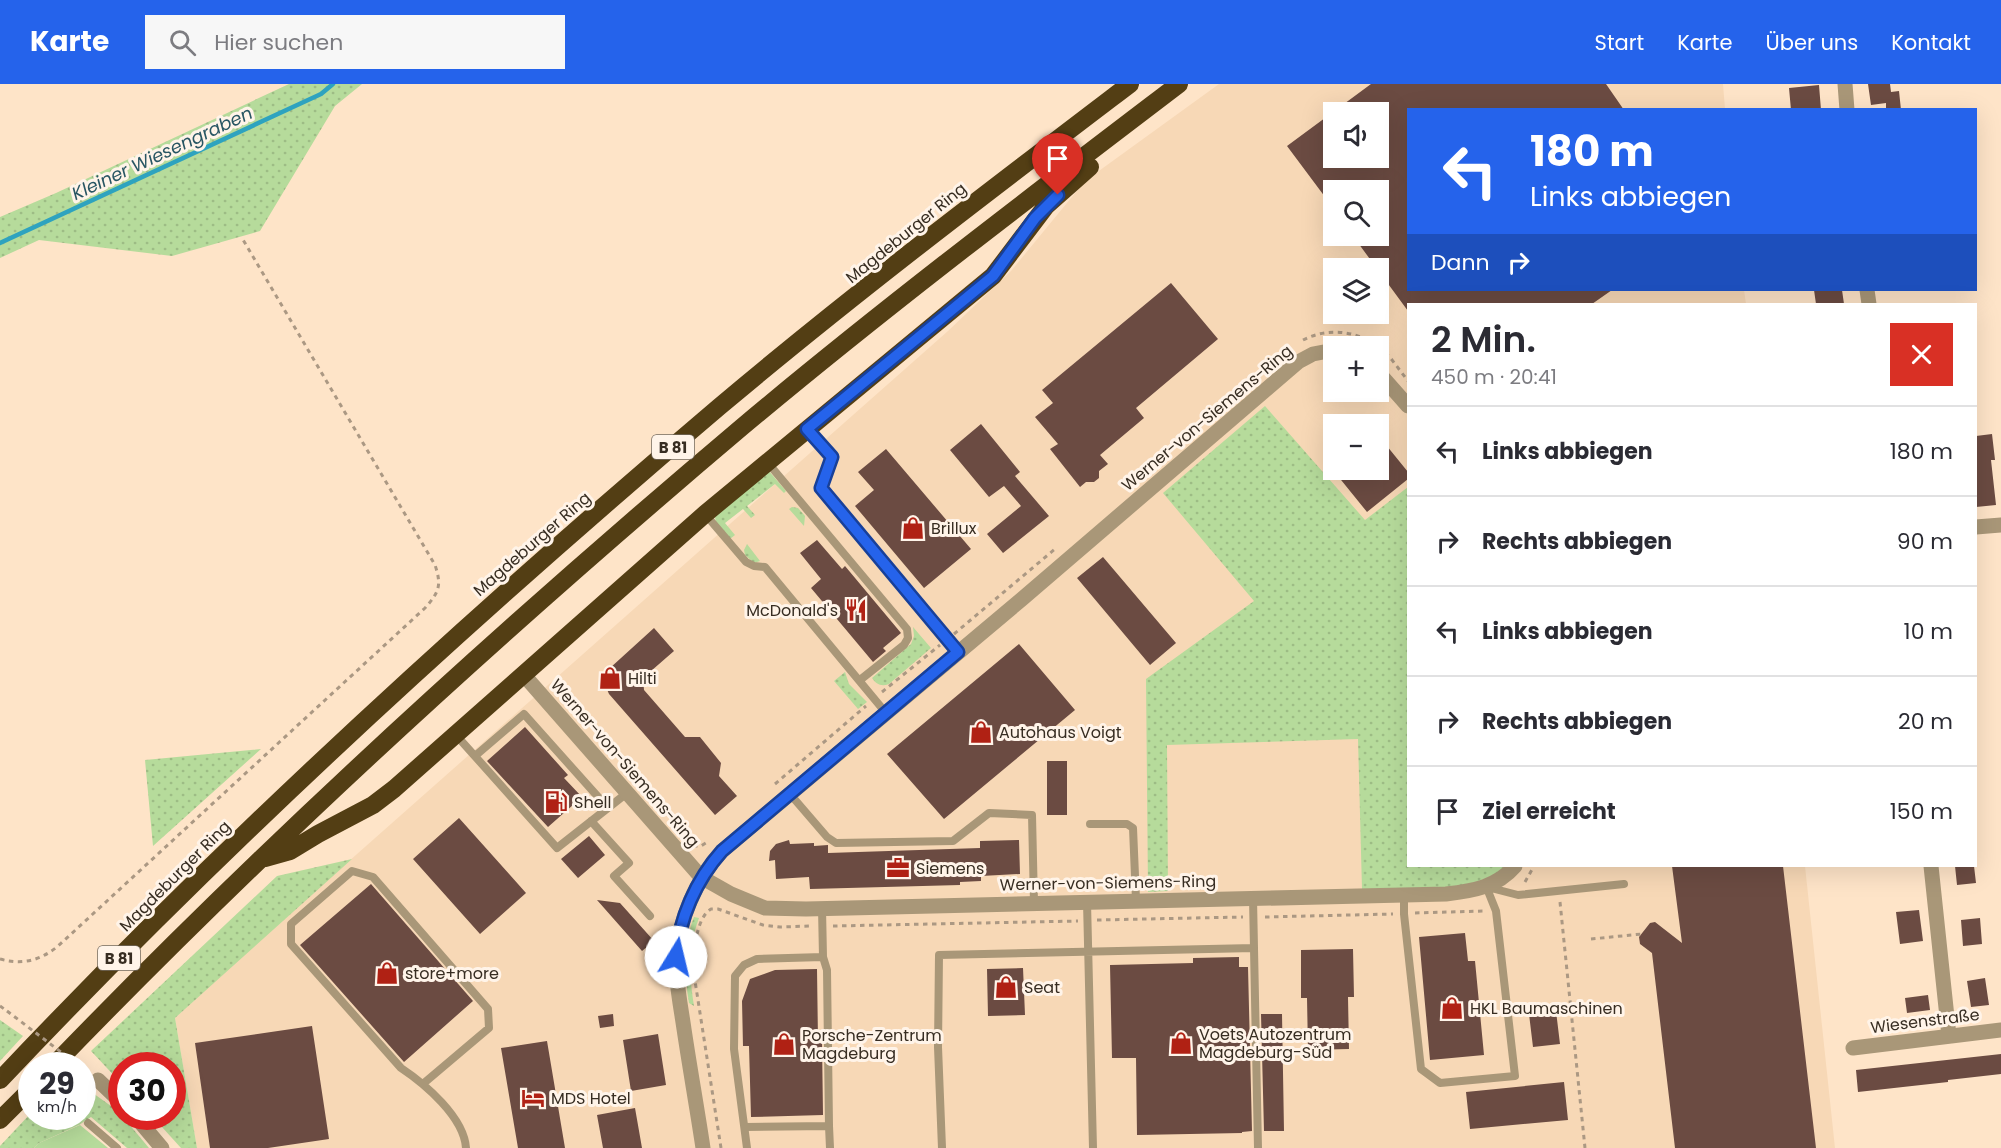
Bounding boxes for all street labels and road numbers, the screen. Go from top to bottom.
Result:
street label: Magdeburger Ring [841,177,971,289]
street label: Werner-von-Siemens-Ring [1117,340,1297,496]
road number: B 81 [652,435,694,459]
street label: Magdeburger Ring [468,486,596,602]
street label: Werner-von-Siemens-Ring [545,674,705,852]
street label: Magdeburger Ring [114,815,236,937]
street label: Werner-von-Siemens-Ring [1000,870,1216,896]
road number: B 81 [98,946,140,970]
street label: Wiesenstraße [1869,1003,1981,1039]

